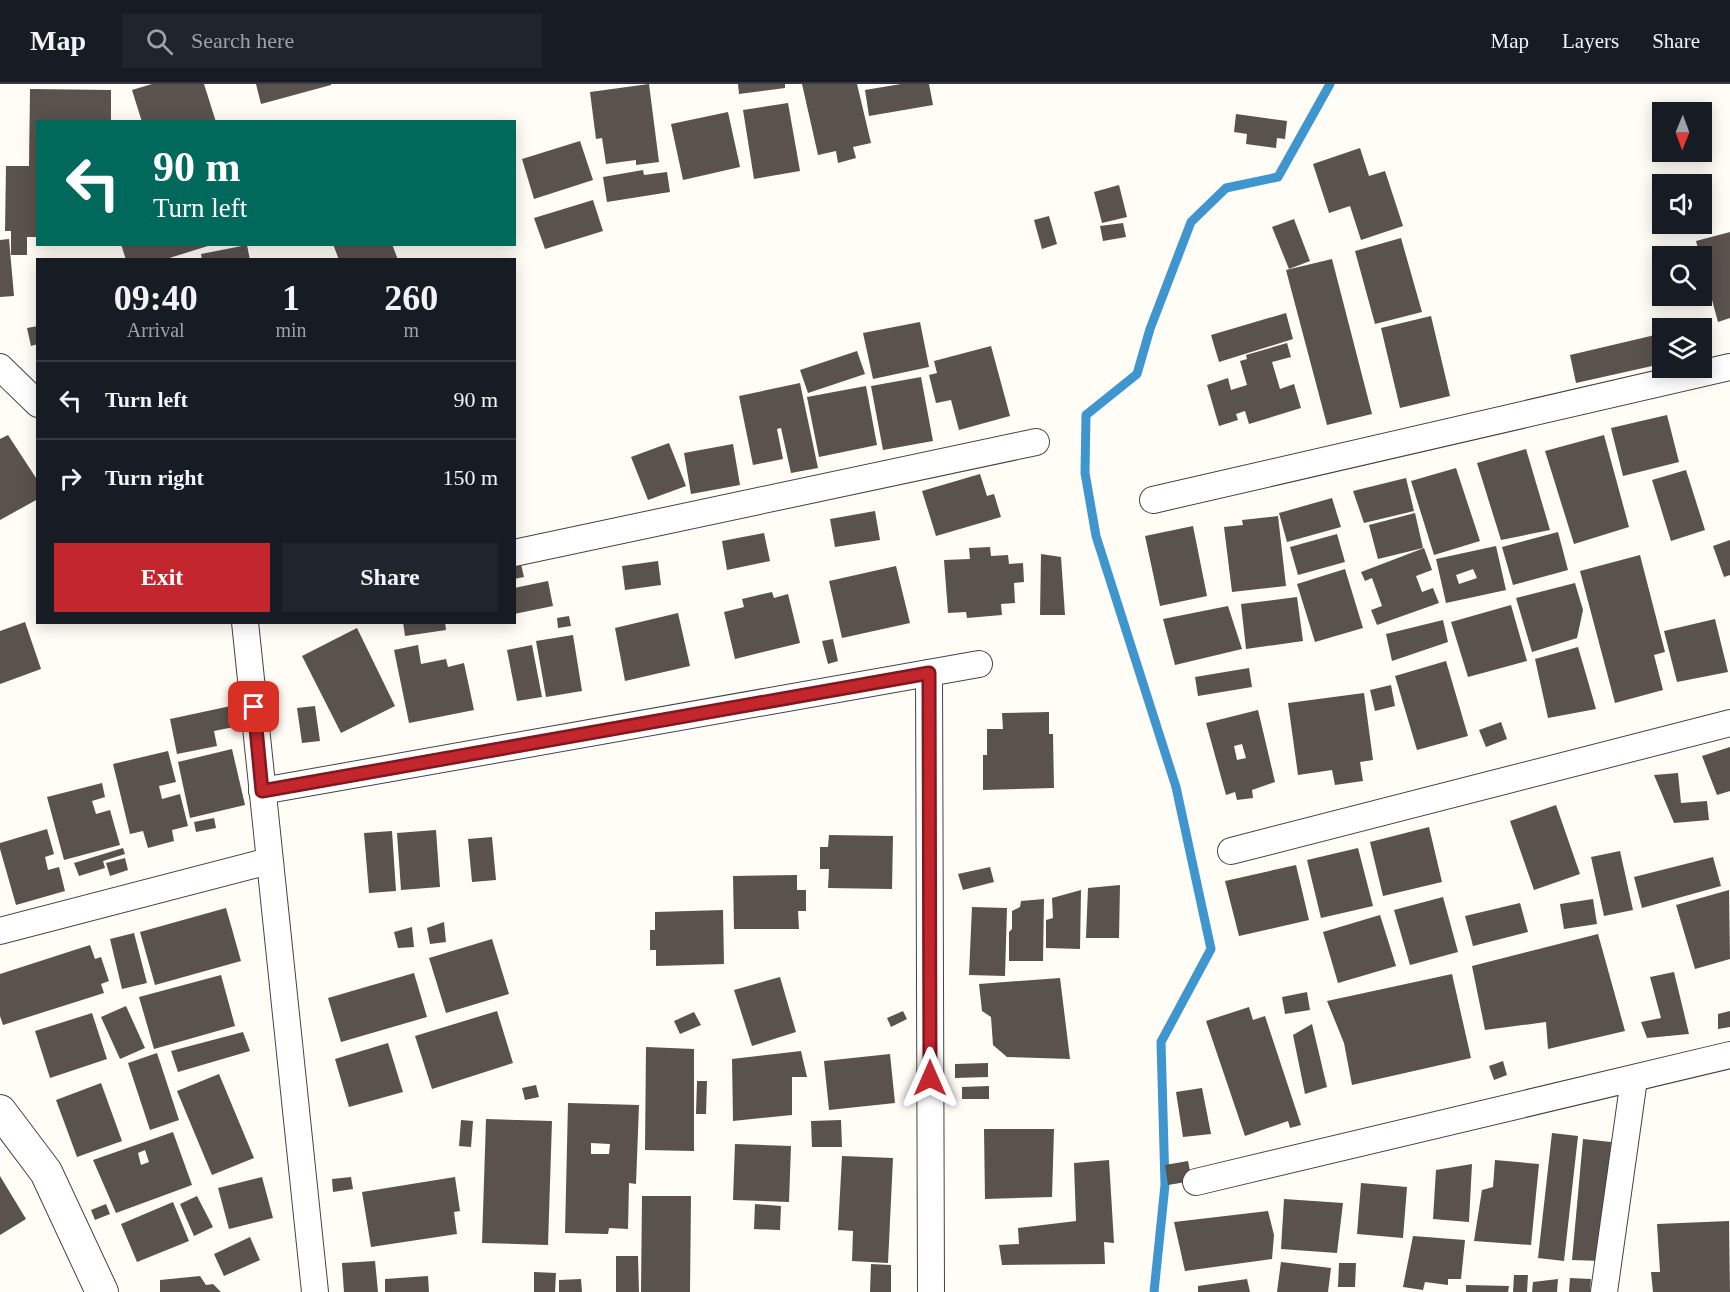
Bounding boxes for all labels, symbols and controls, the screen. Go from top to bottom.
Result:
search box [122,14,542,68]
text: Map [30,25,86,56]
icon: search [143,25,176,58]
text: Search here [191,28,294,53]
text: Map [1491,29,1529,53]
text: Layers [1562,29,1619,53]
text: Share [1652,29,1700,53]
north arrow [1652,102,1712,162]
map controls [1652,102,1712,378]
icon: left [54,144,132,222]
text: 90 m [153,144,241,190]
button: sound [1652,174,1712,234]
text: Turn left [153,193,247,223]
button: search [1652,246,1712,306]
text: 09:40 [114,278,198,318]
text: 1 [282,278,300,318]
text: 260 [384,278,438,318]
button: layers [1652,318,1712,378]
text: Arrival [127,319,185,341]
text: min [275,319,307,341]
text: m [404,319,419,341]
icon: left [54,384,87,417]
text: Turn left [105,387,188,412]
text: 90 m [453,387,498,412]
icon: right [54,462,87,495]
text: Turn right [105,465,204,490]
text: 150 m [442,465,498,490]
button: Exit [54,543,270,612]
button: Share [282,543,498,612]
pin [228,681,279,732]
icon: arrive [237,690,270,723]
position arrow [898,1046,962,1110]

